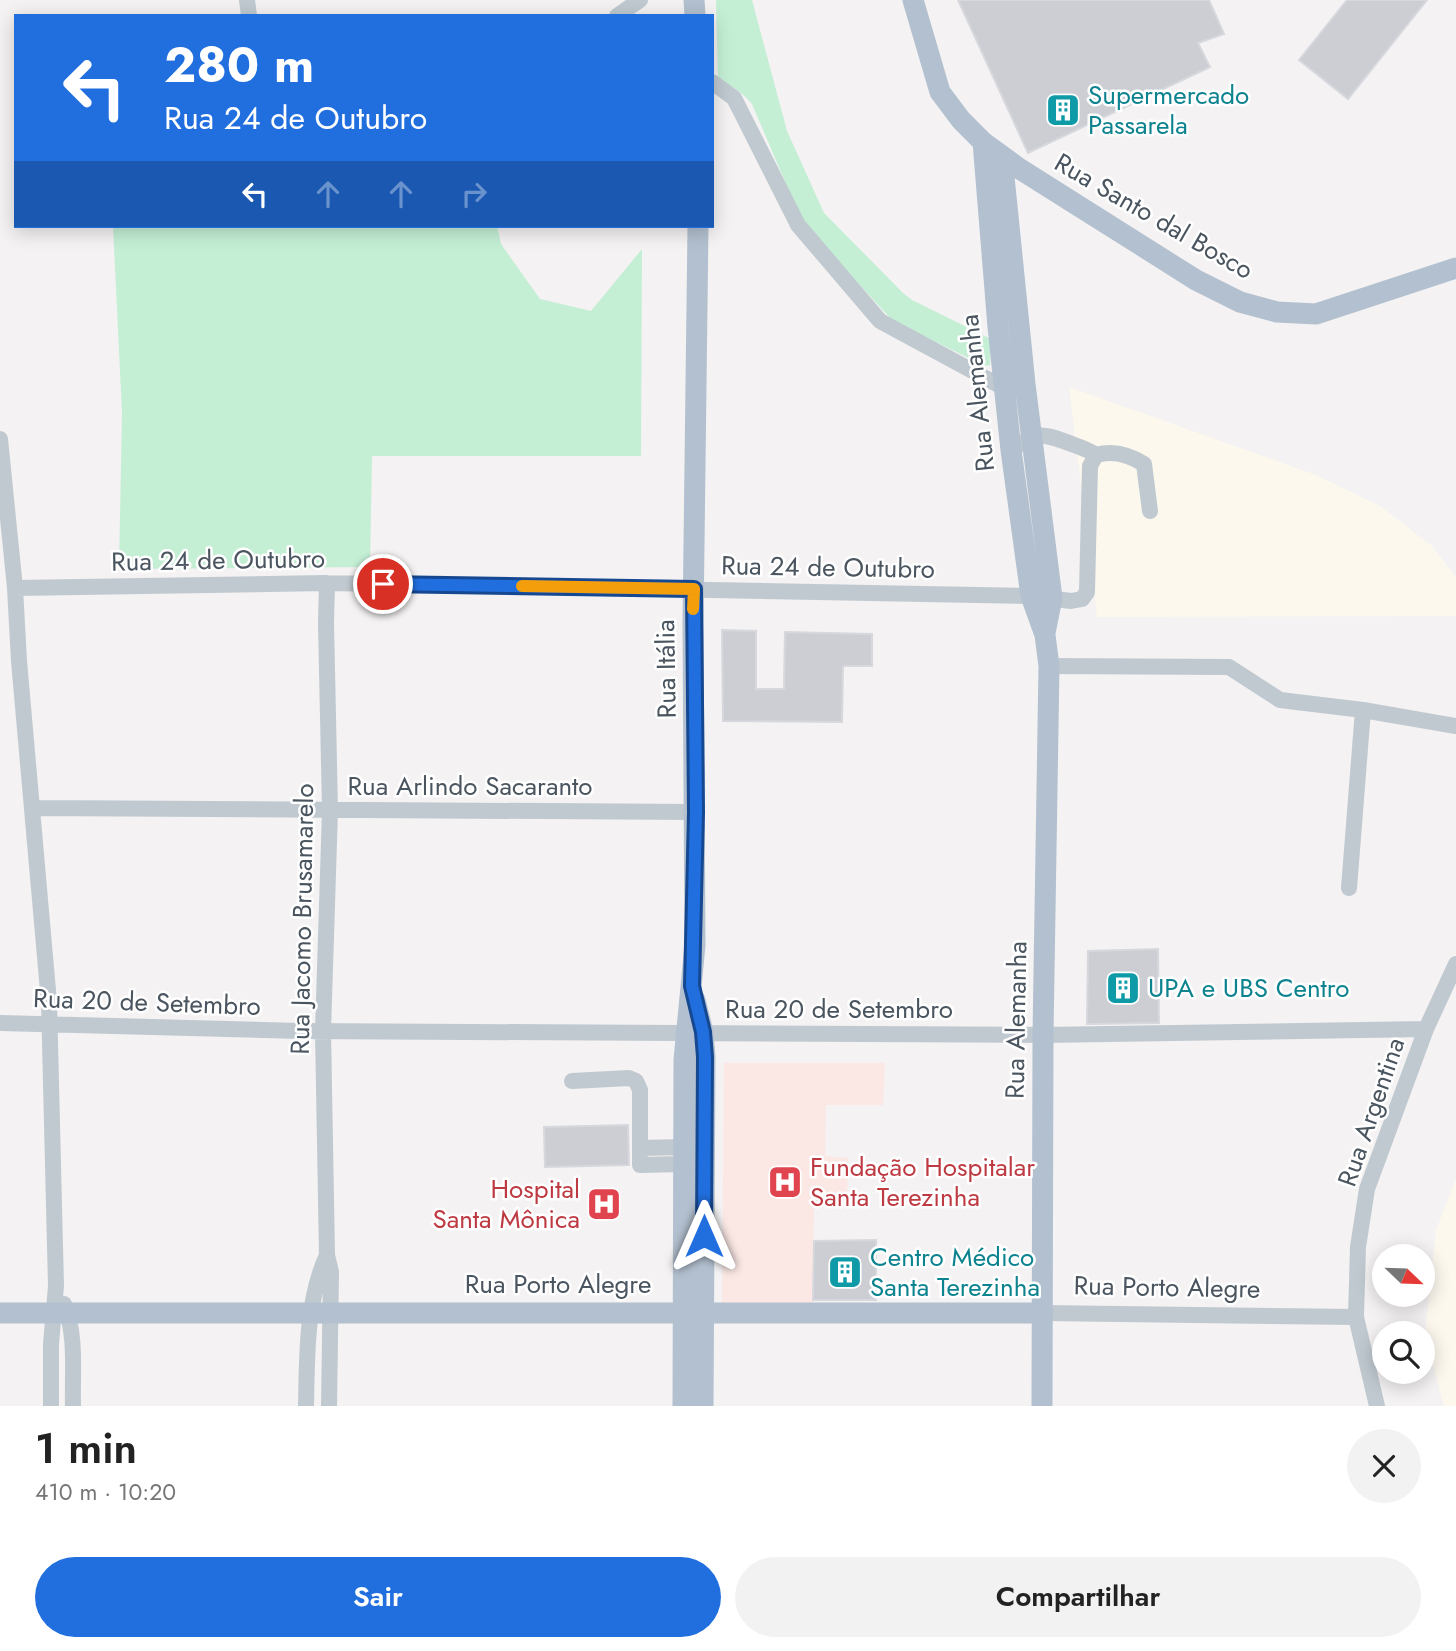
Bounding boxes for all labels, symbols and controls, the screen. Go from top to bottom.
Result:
text: 280 m [164,30,314,100]
icon: left [49,42,140,133]
place label: Supermercado Passarela [1088,76,1249,144]
building icon: Supermercado Passarela [1044,91,1082,129]
text: Rua 24 de Outubro [164,95,427,141]
street label: Rua Santo dal Bosco [1047,144,1261,288]
icon: left [236,175,274,213]
icon: ahead [309,175,347,213]
icon: ahead [382,175,420,213]
icon: right [455,175,493,213]
street label: Rua Alemanha [950,313,1004,473]
street label: Rua 24 de Outubro [111,539,325,581]
street label: Rua 24 de Outubro [721,546,935,588]
pin [353,554,413,614]
icon: arrive [364,565,402,603]
street label: Rua Itália [646,619,686,719]
street label: Rua Arlindo Sacaranto [348,767,593,805]
street label: Rua Jacomo Brusamarelo [281,783,323,1055]
street label: Rua Alemanha [996,941,1036,1099]
building icon: UPA e UBS Centro [1104,969,1142,1007]
place label: UPA e UBS Centro [1148,969,1350,1007]
street label: Rua 20 de Setembro [33,979,261,1025]
street label: Rua 20 de Setembro [725,990,953,1028]
street label: Rua Argentina [1328,1032,1414,1192]
place label: Fundação Hospitalar Santa Terezinha [810,1148,1035,1216]
hospital icon: Fundação Hospitalar Santa Terezinha [766,1163,804,1201]
place label: Hospital Santa Mônica [432,1170,580,1238]
hospital icon: Hospital Santa Mônica [585,1185,623,1223]
position arrow [667,1199,741,1273]
place label: Centro Médico Santa Terezinha [870,1238,1040,1306]
north arrow [1372,1244,1435,1307]
map controls [1372,1244,1435,1384]
building icon: Centro Médico Santa Terezinha [826,1253,864,1291]
street label: Rua Porto Alegre [465,1265,651,1303]
street label: Rua Porto Alegre [1073,1266,1261,1308]
button: search [1372,1321,1435,1384]
text: 1 min [35,1418,137,1479]
button: close [1347,1429,1421,1503]
text: 410 m · 10:20 [35,1475,176,1509]
button: Sair [35,1557,721,1637]
button: Compartilhar [735,1557,1421,1637]

